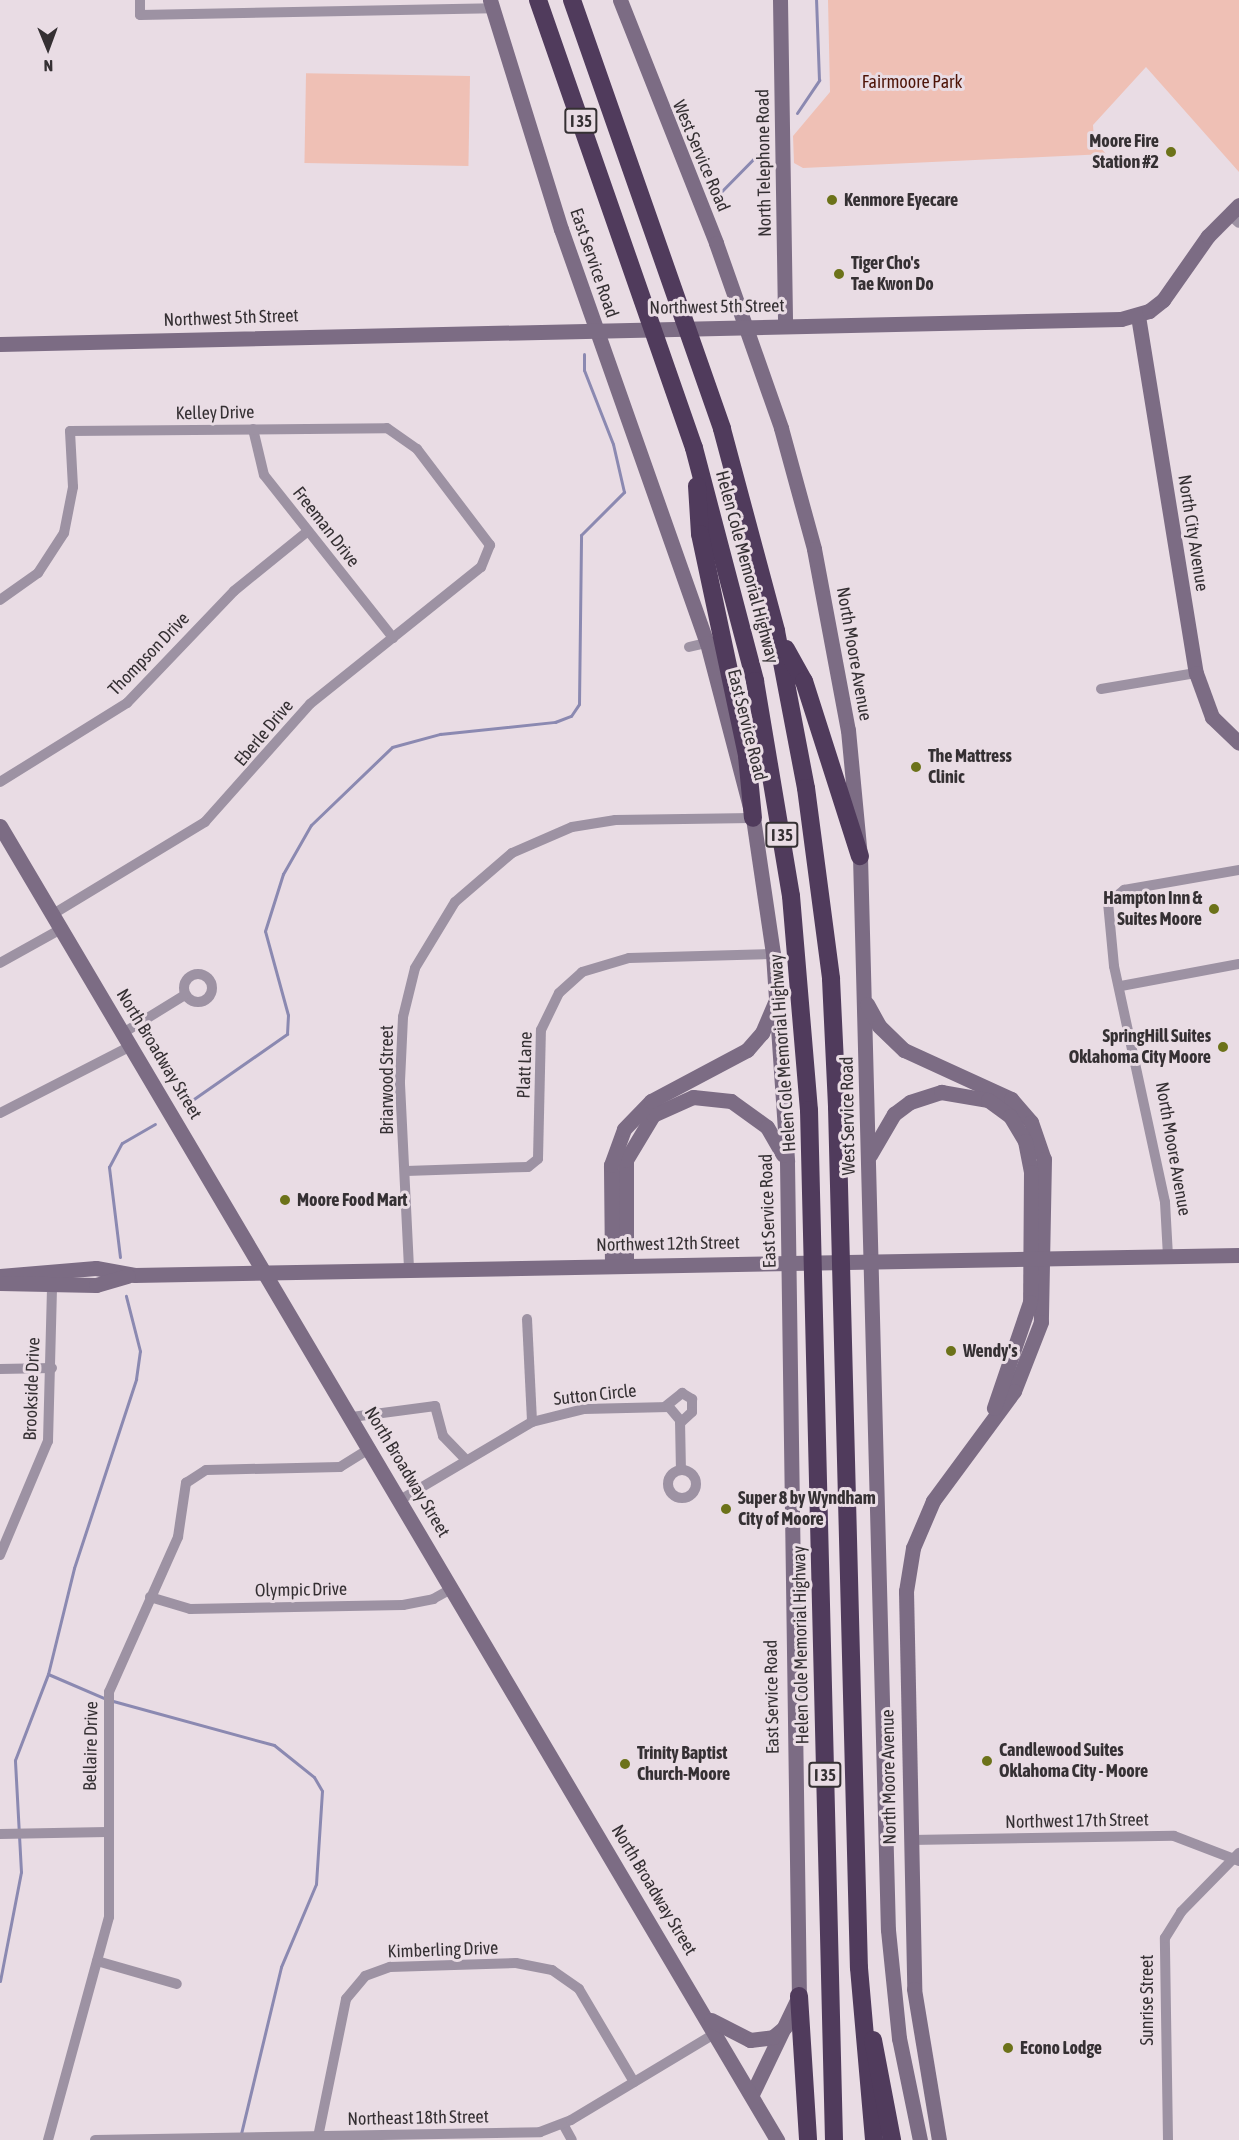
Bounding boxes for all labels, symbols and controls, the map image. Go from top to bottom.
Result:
north arrow [18,18,78,78]
text: N [43,57,53,75]
park label: Fairmoore Park [862,71,962,93]
street label: North Telephone Road [752,89,776,237]
street label: West Service Road [668,97,734,215]
road number: I 35 [563,108,599,134]
place label: Moore Fire Station #2 [1089,131,1159,174]
marker: Moore Fire Station #2 [1164,145,1178,159]
place label: Kenmore Eyecare [844,189,958,211]
marker: Kenmore Eyecare [825,193,839,207]
street label: East Service Road [565,205,623,321]
place label: Tiger Cho's Tae Kwon Do [851,253,934,296]
marker: Tiger Cho's Tae Kwon Do [832,267,846,281]
street label: Northwest 5th Street [649,295,785,319]
street label: Northwest 5th Street [163,305,299,331]
street label: Kelley Drive [175,402,255,424]
street label: Helen Cole Memorial Highway [711,468,783,666]
street label: North City Avenue [1173,473,1213,593]
street label: Freeman Drive [288,483,364,571]
street label: North Moore Avenue [832,585,876,723]
street label: Thompson Drive [104,608,194,700]
street label: East Service Road [723,667,771,783]
street label: Eberle Drive [230,695,298,771]
place label: The Mattress Clinic [928,746,1012,789]
marker: The Mattress Clinic [909,760,923,774]
road number: I 35 [764,822,800,848]
place label: Hampton Inn & Suites Moore [1103,888,1202,930]
marker: Hampton Inn & Suites Moore [1207,902,1221,916]
street label: Helen Cole Memorial Highway [765,953,801,1153]
street label: North Broadway Street [112,985,206,1123]
street label: Briarwood Street [376,1025,398,1135]
place label: SpringHill Suites Oklahoma City Moore [1069,1026,1211,1068]
street label: Platt Lane [513,1031,537,1099]
marker: SpringHill Suites Oklahoma City Moore [1216,1040,1230,1054]
street label: West Service Road [836,1056,860,1176]
street label: North Moore Avenue [1151,1080,1195,1218]
street label: East Service Road [755,1154,781,1268]
place label: Moore Food Mart [297,1189,407,1211]
marker: Moore Food Mart [278,1193,292,1207]
street label: Northwest 12th Street [596,1232,740,1256]
street label: Brookside Drive [19,1337,45,1441]
place label: Wendy's [963,1340,1018,1362]
marker: Wendy's [944,1344,958,1358]
street label: Sutton Circle [553,1380,637,1410]
street label: North Broadway Street [360,1403,454,1541]
place label: Super 8 by Wyndham City of Moore [738,1488,876,1530]
marker: Super 8 by Wyndham City of Moore [719,1502,733,1516]
street label: Helen Cole Memorial Highway [788,1546,814,1744]
street label: Olympic Drive [255,1578,347,1602]
street label: East Service Road [760,1640,784,1754]
street label: Bellaire Drive [79,1701,103,1791]
street label: North Moore Avenue [877,1709,901,1845]
place label: Candlewood Suites Oklahoma City - Moore [999,1740,1148,1782]
place label: Trinity Baptist Church-Moore [637,1743,730,1786]
marker: Candlewood Suites Oklahoma City - Moore [980,1754,994,1768]
marker: Trinity Baptist Church-Moore [618,1757,632,1771]
road number: I 35 [807,1762,843,1788]
street label: Northwest 17th Street [1005,1809,1149,1833]
street label: North Broadway Street [607,1821,701,1959]
street label: Kimberling Drive [387,1937,499,1963]
street label: Sunrise Street [1136,1955,1158,2045]
place label: Econo Lodge [1020,2037,1102,2059]
marker: Econo Lodge [1001,2041,1015,2055]
street label: Northeast 18th Street [347,2106,489,2130]

